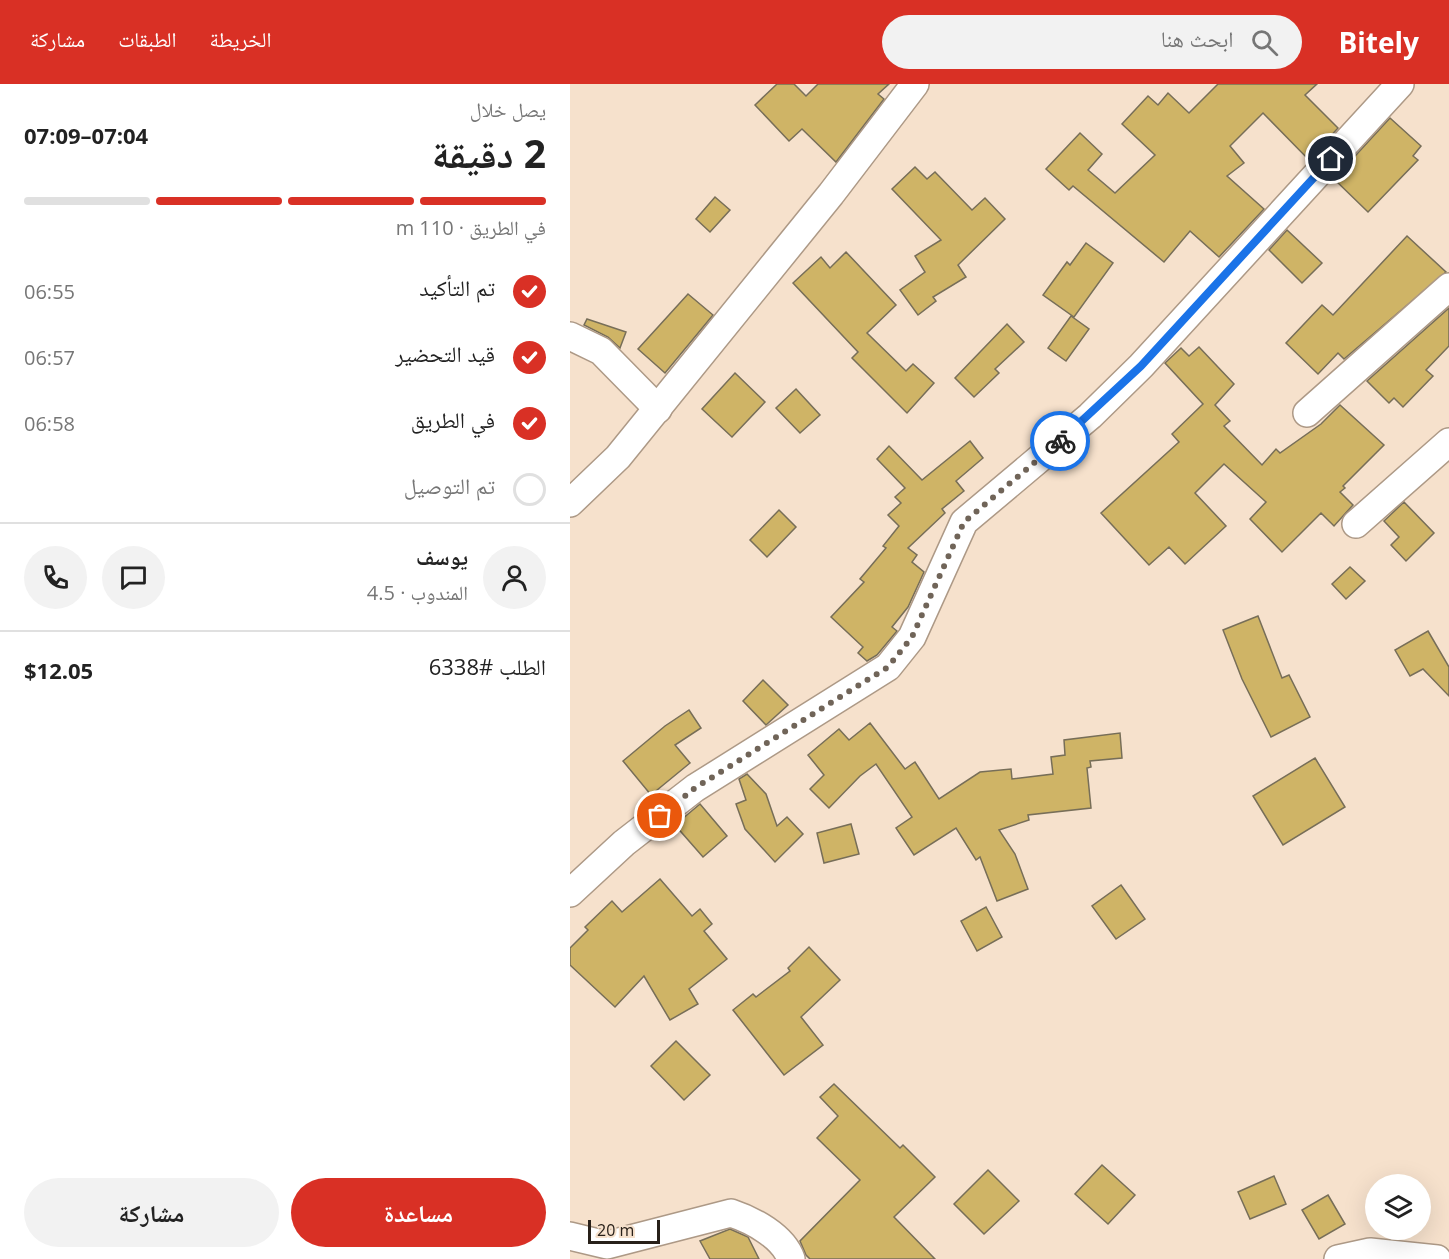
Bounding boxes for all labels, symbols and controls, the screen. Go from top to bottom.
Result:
search box [882,15,1302,69]
text: ابحث هنا [1161,23,1233,53]
text: Bitely [1338,23,1419,61]
text: مشاركة [30,25,85,53]
text: الطبقات [118,25,177,53]
text: الخريطة [210,25,271,53]
icon: search [1248,26,1281,59]
text: يصل خلال [470,96,546,123]
text: 07:04–07:09 [24,120,148,150]
text: 2 دقيقة [432,126,546,179]
pin [1305,133,1356,184]
icon: home [1314,142,1347,175]
text: في الطريق · 110 m [396,214,546,241]
text: تم التأكيد [419,272,495,302]
icon: check [513,275,546,308]
text: 06:55 [24,278,75,305]
text: قيد التحضير [395,338,495,368]
icon: check [513,341,546,374]
text: 06:57 [24,344,75,371]
text: في الطريق [411,404,495,434]
icon: check [513,407,546,440]
text: 06:58 [24,410,75,437]
courier [1030,411,1090,471]
icon: bike [1044,425,1077,458]
text: تم التوصيل [404,470,495,500]
text: يوسف [416,541,468,571]
button: phone [24,546,87,609]
button: chat [102,546,165,609]
button: person [483,546,546,609]
text: المندوب · 4.5 [367,579,468,606]
text: الطلب #6338 [429,651,546,681]
text: $12.05 [24,655,93,685]
pin [634,790,685,841]
icon: bag [643,799,676,832]
map controls [1365,1174,1431,1240]
button: layers [1365,1174,1431,1240]
button: مشاركة [24,1178,279,1247]
button: مساعدة [291,1178,546,1247]
scale bar [588,1217,660,1244]
text: 20 m [597,1219,634,1241]

